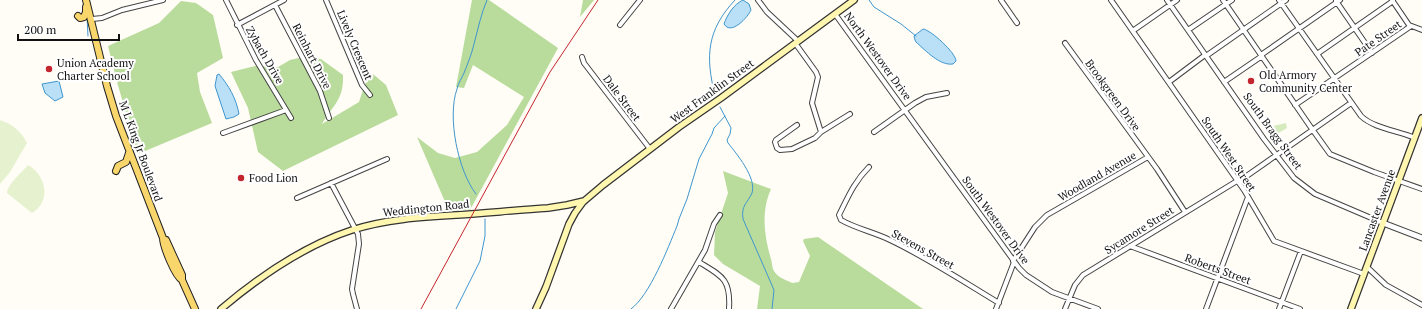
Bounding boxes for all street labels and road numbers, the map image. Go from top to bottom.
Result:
street label: Lively Crescent [334,8,376,82]
street label: North Westover Drive [841,9,915,103]
street label: Pate Street [1352,17,1404,59]
street label: Reinhart Drive [290,21,335,91]
street label: Zybach Drive [243,24,287,87]
street label: West Franklin Street [668,56,756,126]
street label: Brookgreen Drive [1082,56,1144,134]
street label: Dale Street [600,72,644,124]
street label: South Bragg Street [1240,90,1306,172]
street label: M L King Jr Boulevard [116,99,166,203]
street label: South West Street [1199,114,1259,194]
street label: Woodland Avenue [1055,148,1139,204]
street label: Lancaster Avenue [1356,167,1398,253]
street label: South Westover Drive [959,173,1033,267]
street label: Weddington Road [382,196,470,220]
street label: Sycamore Street [1102,203,1176,257]
street label: Stevens Street [889,226,957,272]
street label: Roberts Street [1183,251,1253,287]

